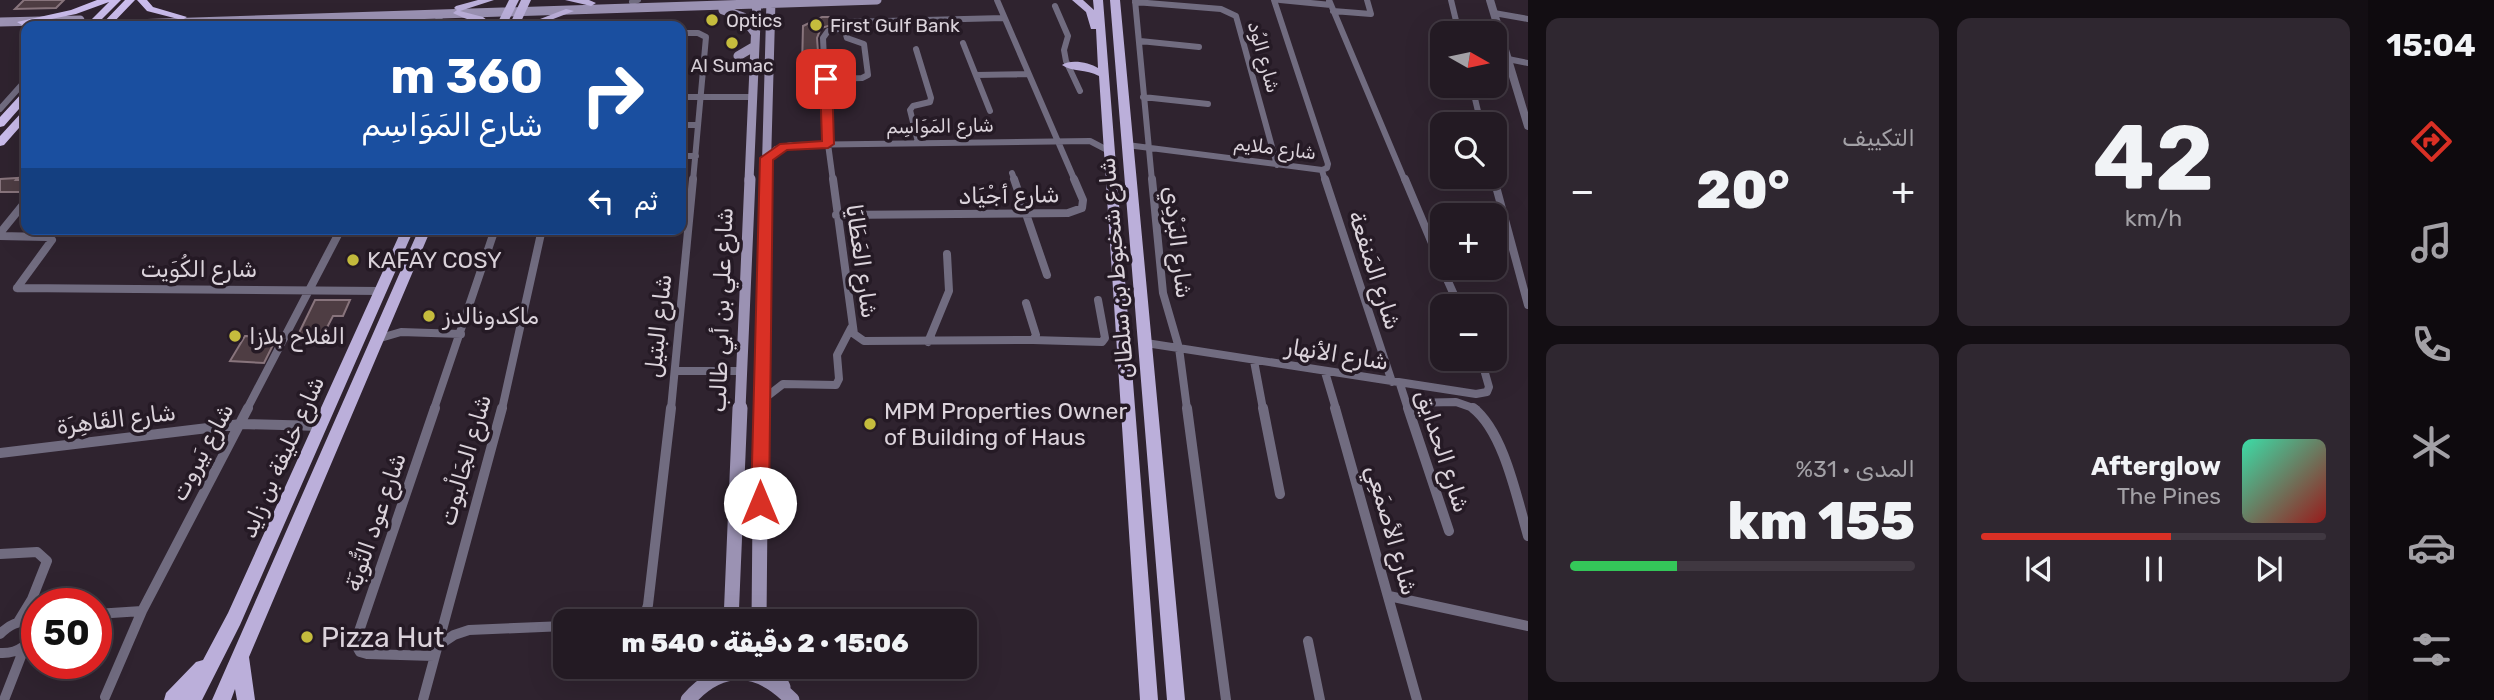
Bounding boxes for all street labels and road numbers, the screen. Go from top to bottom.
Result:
street label: شارع الوُد [1241,18,1285,96]
street label: شارع المَوَاسِم [886,114,994,140]
street label: شارع ملايم [1232,132,1318,166]
street label: شارع شخبوط بن سلطان [1092,156,1142,380]
street label: شارع أجْيَاد [958,180,1060,212]
street label: شارع البَرْدِي [1154,184,1199,300]
street label: شارع العَطَايَا [838,202,884,320]
street label: شارع علي بن أبي طالب [703,207,742,413]
street label: شارع المَنفعة [1341,207,1407,334]
street label: شارع الكُوَيت [141,254,257,285]
street label: شارع البتيل [639,273,679,379]
street label: شارع الأنهار [1281,332,1390,378]
street label: شارع خليفة بن زايد [234,372,332,543]
street label: شارع الحدايق [1408,386,1476,517]
street label: شارع الجَالْبوت [432,391,499,529]
street label: شارع القَاهِرَة [55,398,178,442]
street label: شارع بَيروت [165,398,241,507]
street label: شارع عود التُّوبَة [337,449,414,596]
street label: شارع الأصمَعِي [1357,462,1424,599]

